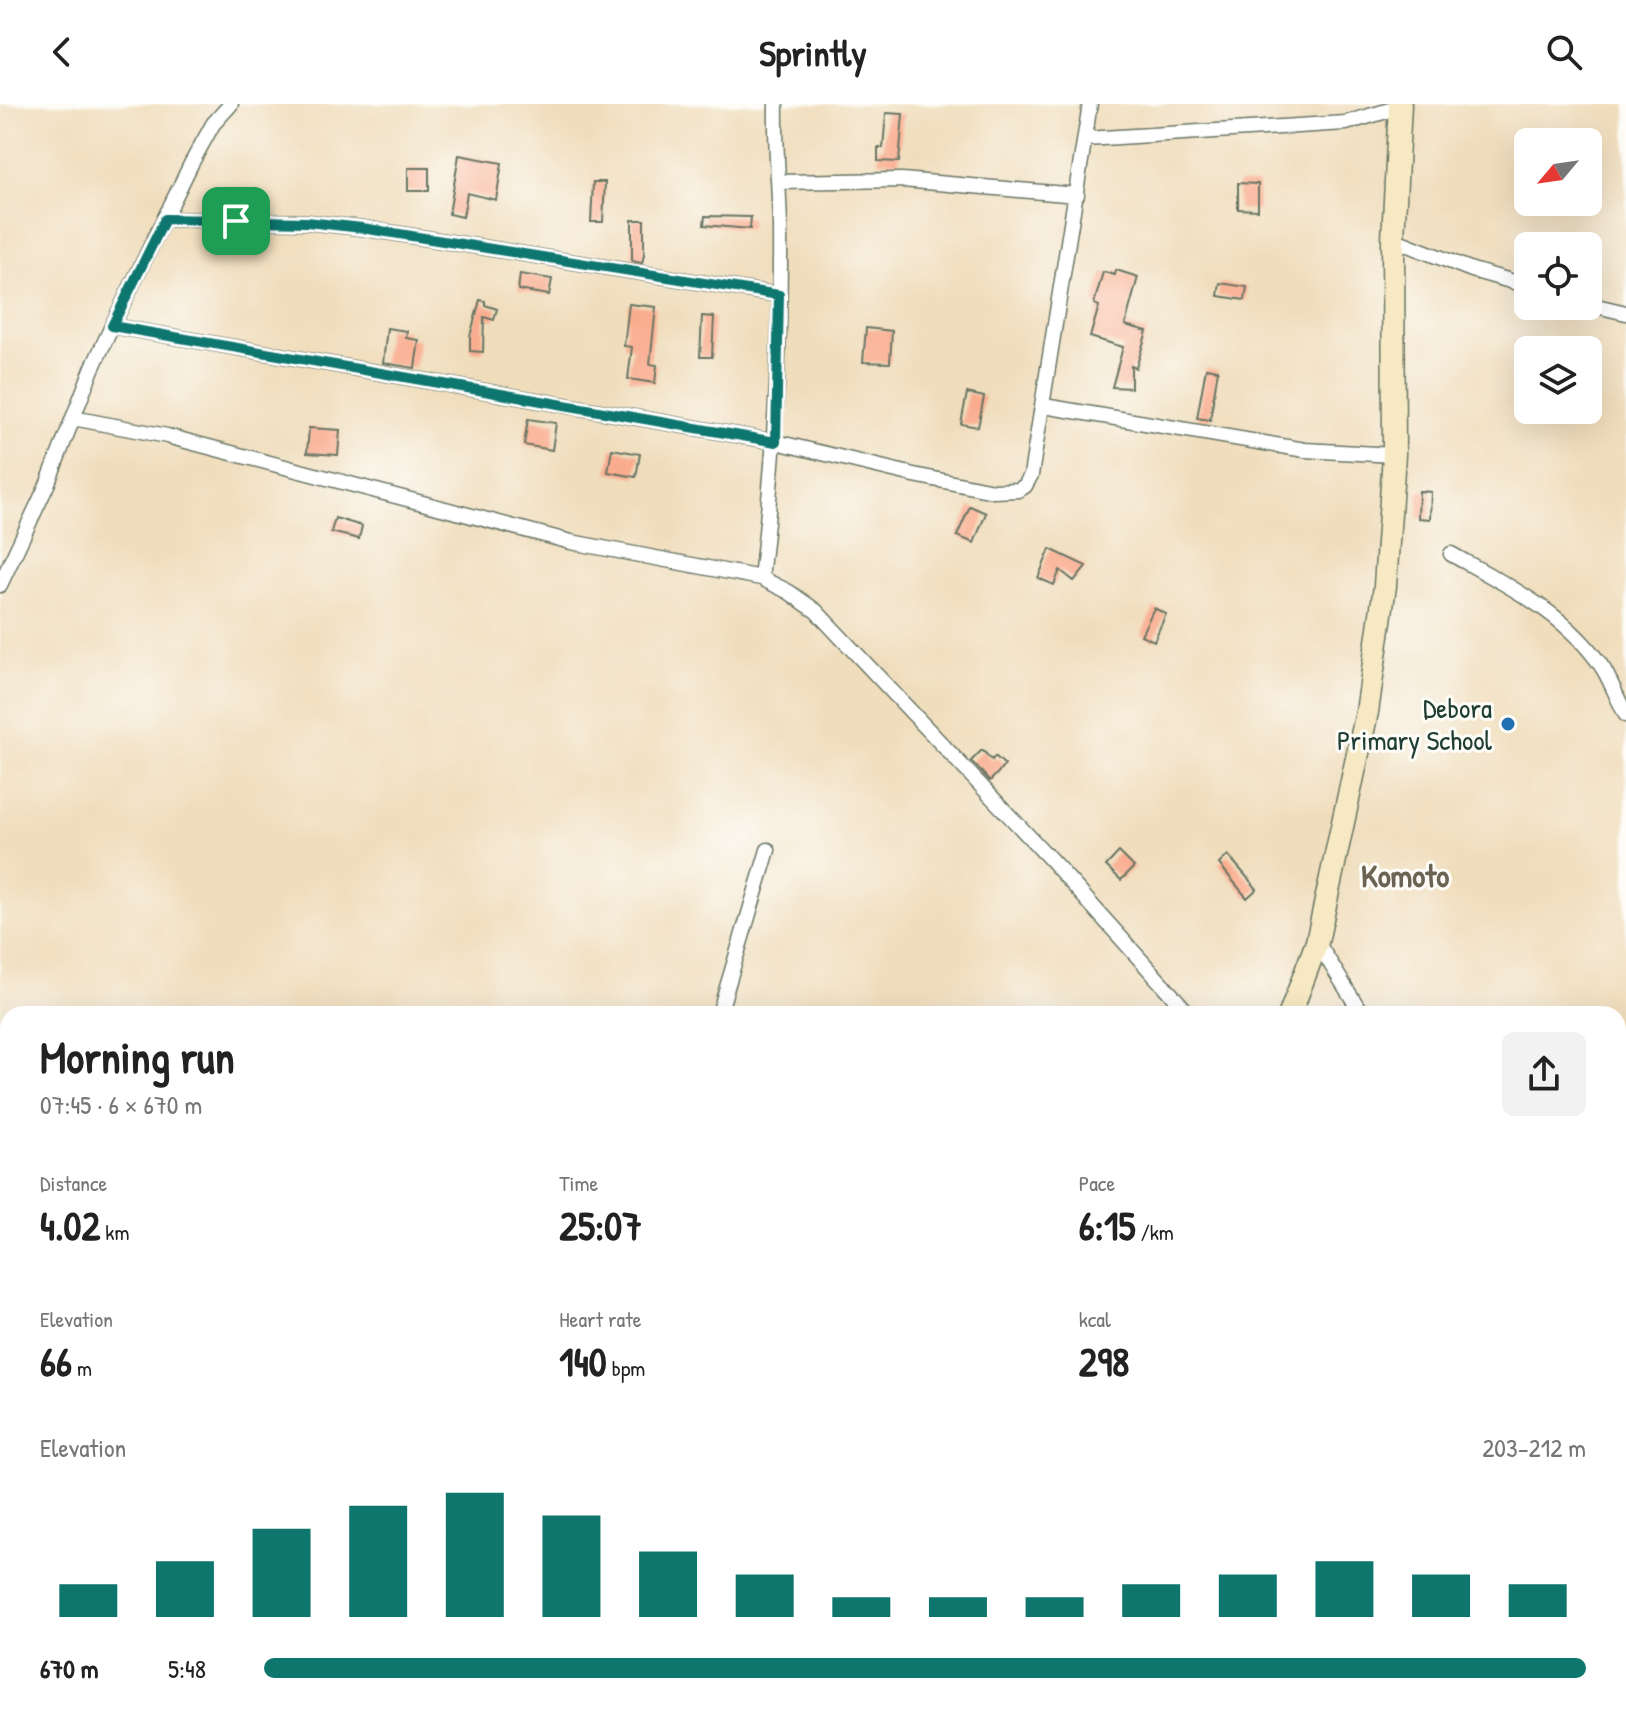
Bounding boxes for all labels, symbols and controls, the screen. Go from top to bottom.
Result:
text: Sprintly [759,28,867,77]
icon: back [40,30,84,74]
icon: search [1542,30,1586,74]
north arrow [1514,128,1602,216]
map controls [1514,128,1602,424]
pin [202,187,270,255]
icon: arrive [214,199,258,243]
button: locate [1514,232,1602,320]
button: layers [1514,336,1602,424]
place label: Debora Primary School [1337,689,1493,759]
marker: Debora Primary School [1499,715,1517,733]
district label: Komoto [1361,854,1449,897]
text: Morning run [40,1027,235,1087]
button: share [1502,1032,1586,1116]
text: 07:45 · 6 × 670 m [40,1087,202,1122]
text: Distance [40,1168,107,1198]
text: Time [559,1168,598,1198]
text: Pace [1079,1168,1115,1198]
text: 4.02 [40,1198,100,1252]
text: 25:07 [559,1198,642,1252]
text: 6:15 [1079,1198,1135,1252]
text: km [100,1217,129,1247]
text: /km [1135,1217,1174,1247]
text: Elevation [40,1304,113,1334]
text: Heart rate [559,1304,642,1334]
text: kcal [1079,1304,1111,1334]
text: 66 [40,1334,72,1388]
text: 140 [559,1334,607,1388]
text: 298 [1079,1334,1129,1388]
text: m [72,1353,92,1383]
text: bpm [607,1353,645,1383]
text: Elevation [40,1430,126,1465]
text: 203–212 m [1482,1430,1586,1465]
text: 670 m [40,1651,99,1686]
text: 5:48 [168,1651,206,1686]

